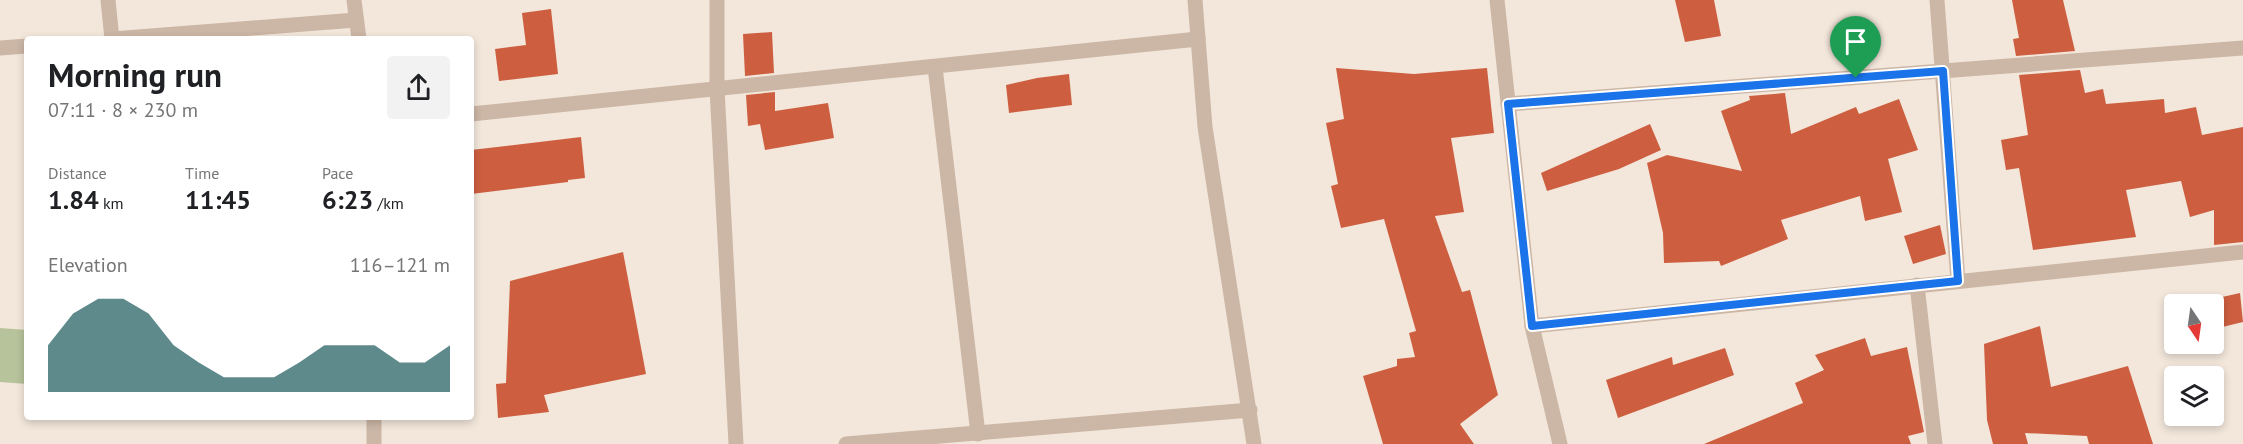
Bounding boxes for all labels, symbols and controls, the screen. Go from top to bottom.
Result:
pin [1830,16,1881,78]
icon: arrive [1839,25,1872,58]
text: Morning run [48,53,222,96]
button: share [387,56,450,119]
text: 07:11 · 8 × 230 m [48,97,198,123]
text: Distance [48,163,107,183]
text: Time [185,163,219,183]
text: Pace [322,163,353,183]
text: 1.84 [48,183,99,216]
text: 11:45 [185,183,251,216]
text: 6:23 [322,183,373,216]
text: km [99,193,124,213]
text: /km [373,193,404,213]
text: Elevation [48,252,128,278]
text: 116–121 m [350,252,450,278]
north arrow [2164,294,2224,354]
map controls [2164,294,2224,426]
button: layers [2164,366,2224,426]

